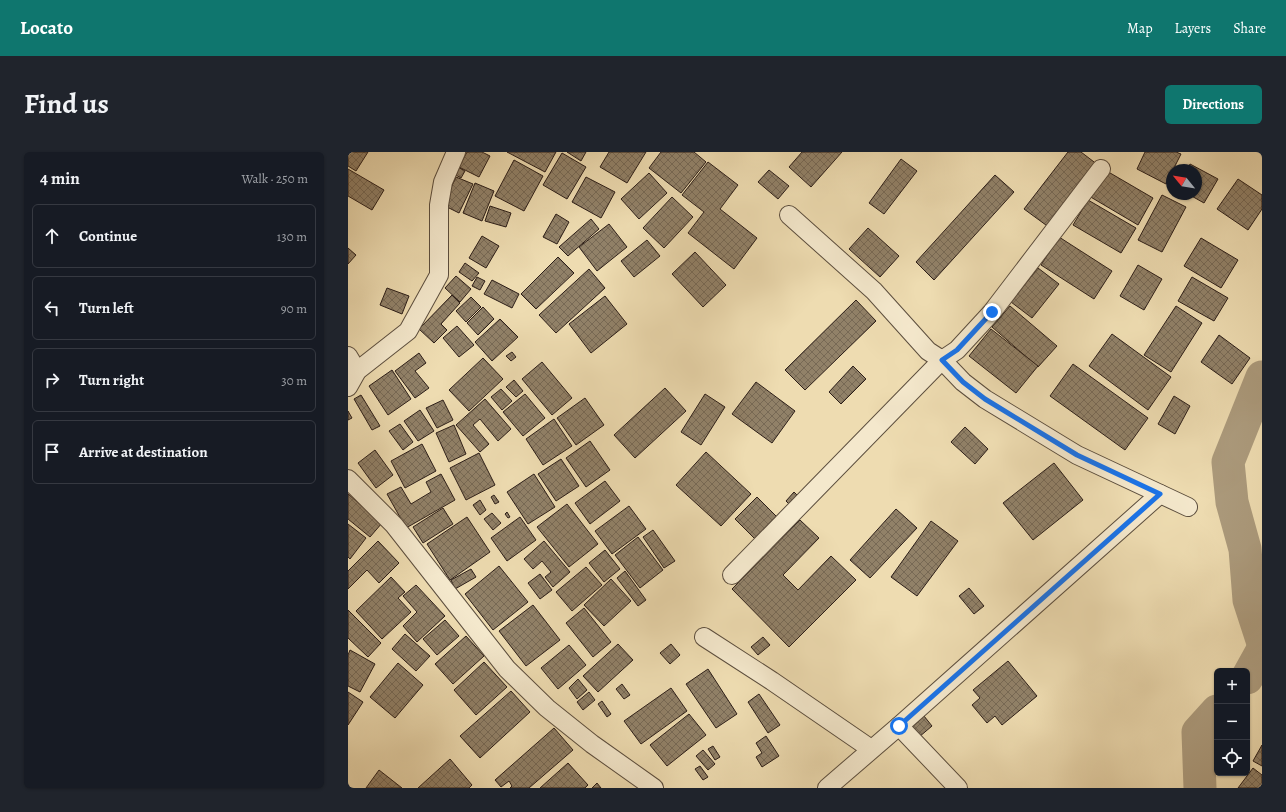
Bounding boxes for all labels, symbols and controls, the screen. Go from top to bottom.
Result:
text: Locato [20,15,73,41]
text: Map [1127,19,1153,38]
text: Layers [1175,19,1211,38]
text: Share [1233,19,1266,38]
text: Find us [24,85,109,123]
button: Directions [1165,85,1262,124]
north arrow [1166,164,1202,200]
text: 4 min [40,167,80,190]
text: Walk · 250 m [241,170,308,187]
icon: ahead [41,225,63,247]
text: Continue [79,226,137,246]
text: 130 m [277,228,307,245]
icon: left [41,297,63,319]
text: Turn left [79,298,134,318]
text: 90 m [281,300,307,317]
route end [983,303,1001,321]
icon: right [41,369,63,391]
text: Turn right [79,370,144,390]
text: 30 m [281,372,307,389]
icon: arrive [41,441,63,463]
text: Arrive at destination [79,442,208,462]
map controls [1214,668,1250,776]
button: + [1214,668,1250,704]
button: − [1214,704,1250,740]
route start [890,717,908,735]
button: locate [1214,740,1250,776]

